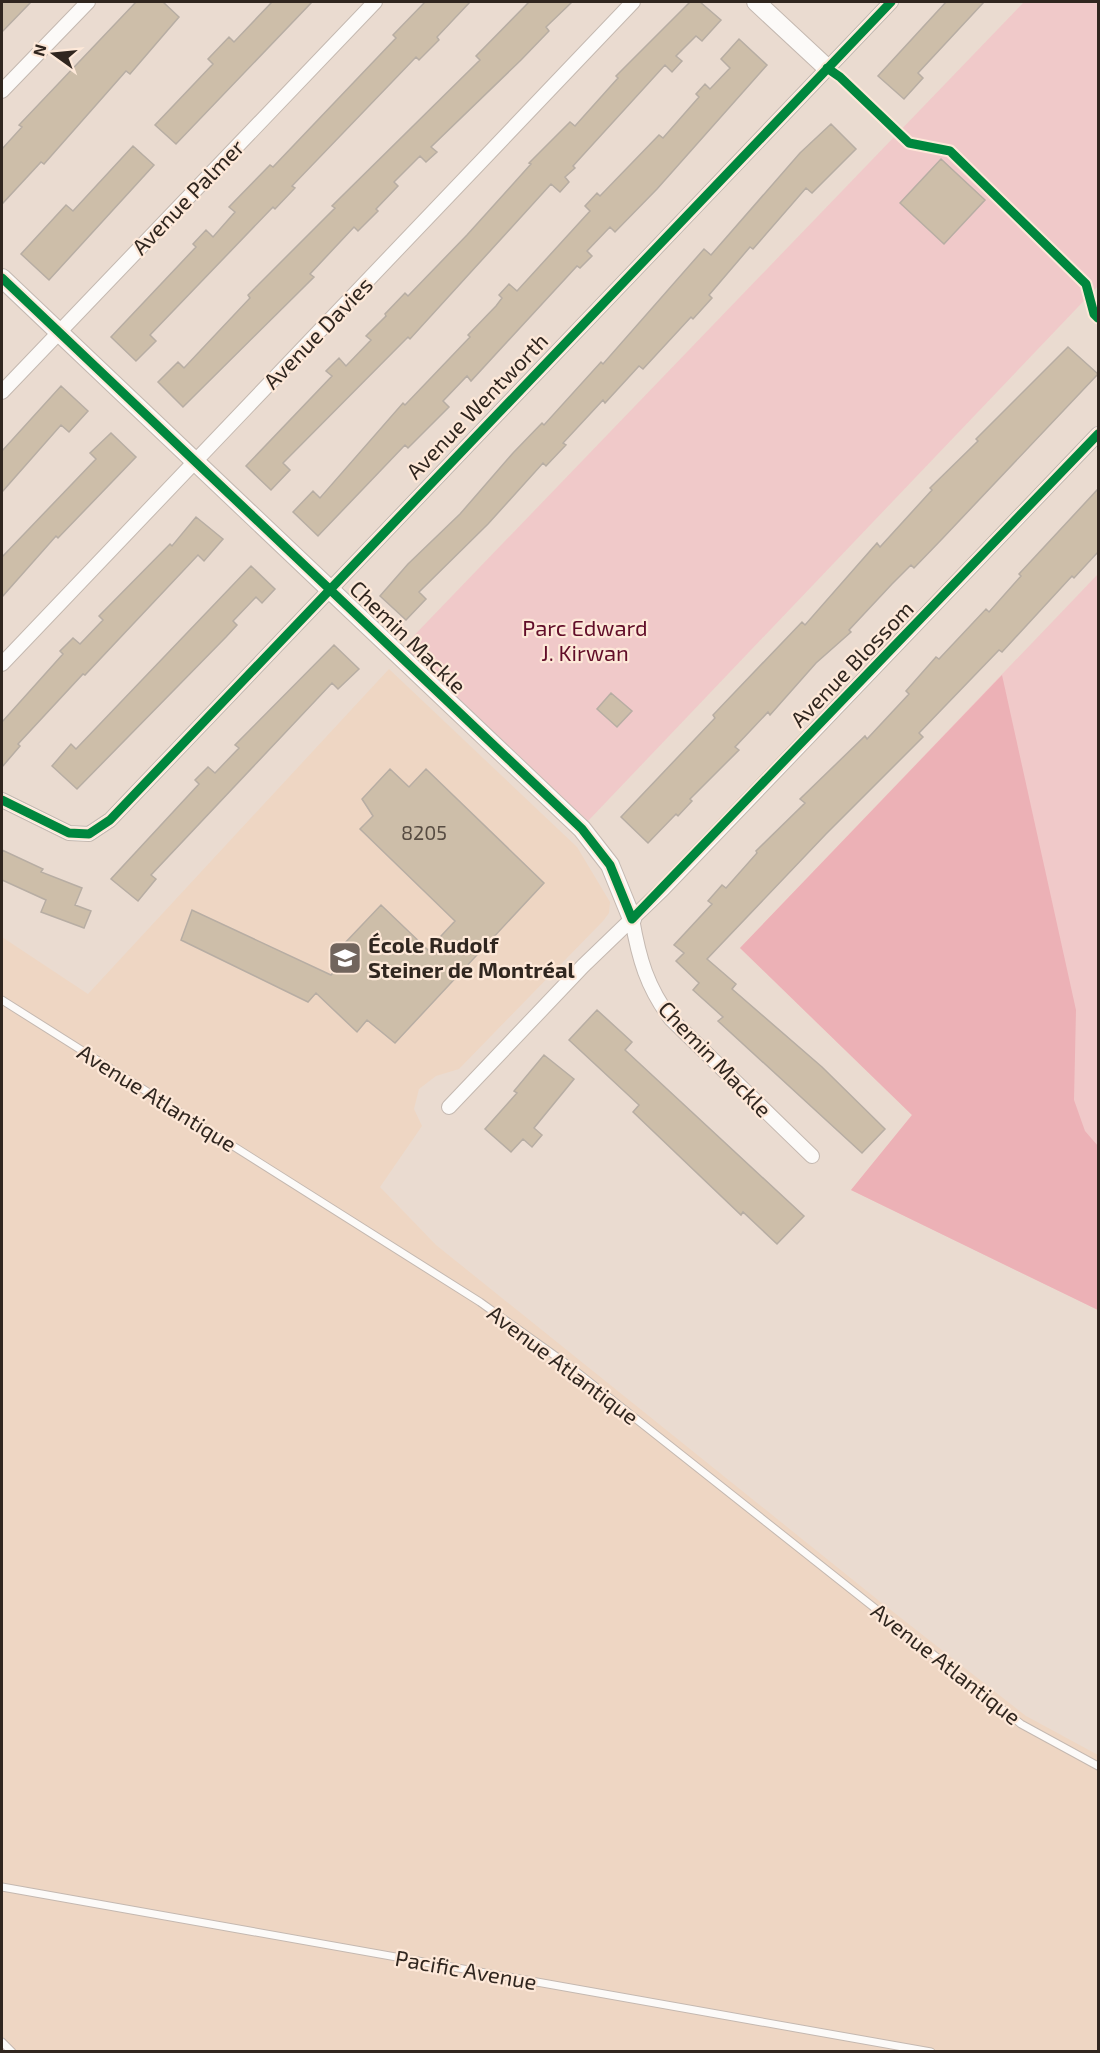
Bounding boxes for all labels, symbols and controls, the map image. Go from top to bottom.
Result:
north arrow [24,24,84,84]
text: N [28,42,50,58]
street label: Avenue Palmer [126,133,249,259]
street label: Avenue Davies [257,271,377,394]
street label: Avenue Wentworth [400,327,552,484]
street label: Chemin Mackle [345,574,472,698]
street label: Avenue Blossom [784,595,918,732]
park label: Parc Edward J. Kirwan [522,614,648,665]
house number: 8205 [401,820,447,844]
place label: École Rudolf Steiner de Montréal [368,931,575,982]
school or university icon: École Rudolf Steiner de Montréal [327,940,363,976]
street label: Chemin Mackle [654,995,778,1122]
street label: Avenue Atlantique [73,1038,242,1156]
street label: Avenue Atlantique [483,1299,644,1429]
street label: Avenue Atlantique [867,1597,1026,1730]
street label: Pacific Avenue [393,1944,539,1994]

